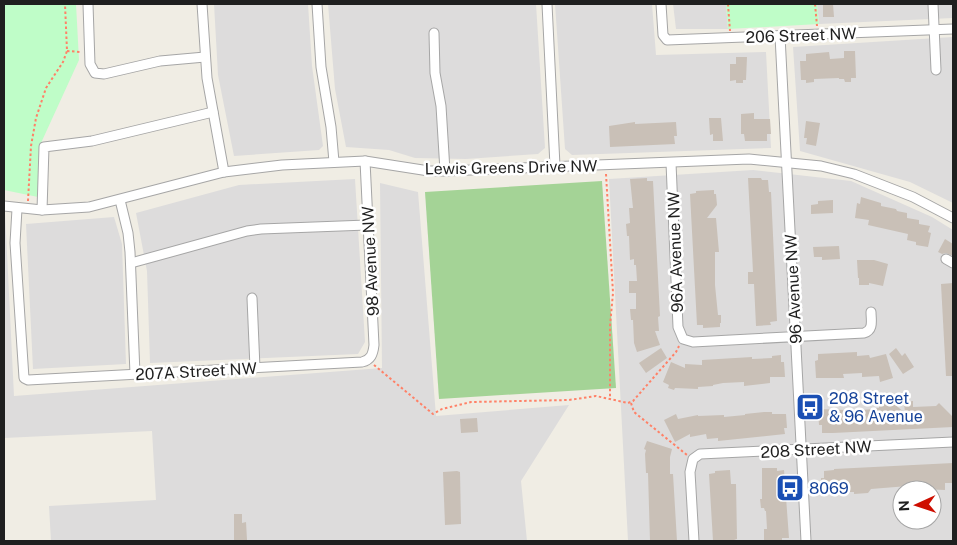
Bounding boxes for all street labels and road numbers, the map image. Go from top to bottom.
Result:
street label: 206 Street NW [745,24,857,47]
street label: Lewis Greens Drive NW [425,156,598,179]
street label: 96A Avenue NW [664,191,687,313]
street label: 98 Avenue NW [358,205,383,316]
street label: 96 Avenue NW [781,234,806,344]
street label: 207A Street NW [135,359,257,384]
street label: 208 Street NW [760,437,872,462]

